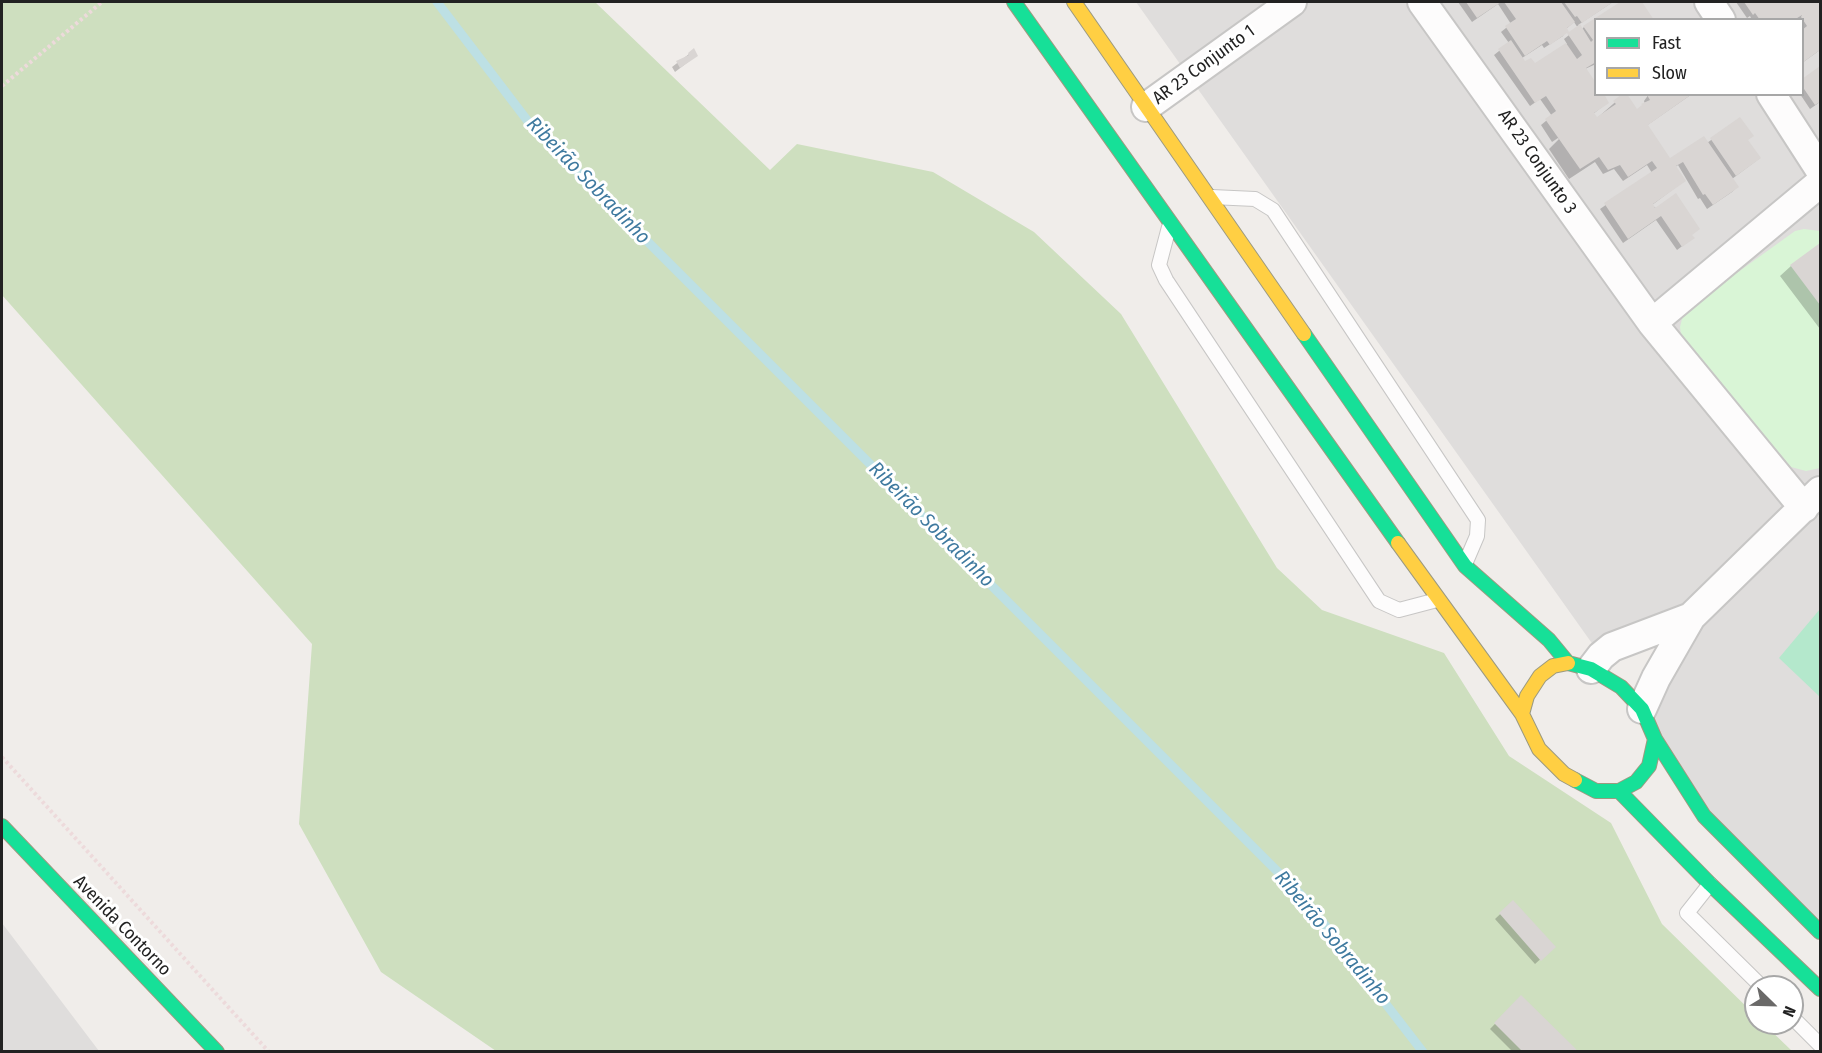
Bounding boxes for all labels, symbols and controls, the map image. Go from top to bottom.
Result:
legend [1594,18,1804,96]
street label: AR 23 Conjunto 1 [1149,21,1259,109]
text: Fast [1652,32,1681,54]
text: Slow [1652,62,1687,84]
street label: AR 23 Conjunto 3 [1493,106,1581,218]
water label: Ribeirão Sobradinho [521,112,655,250]
water label: Ribeirão Sobradinho [863,457,999,593]
water label: Ribeirão Sobradinho [1269,866,1395,1010]
street label: Avenida Contorno [69,871,175,981]
north arrow [1744,975,1804,1035]
text: N [1779,1003,1800,1020]

